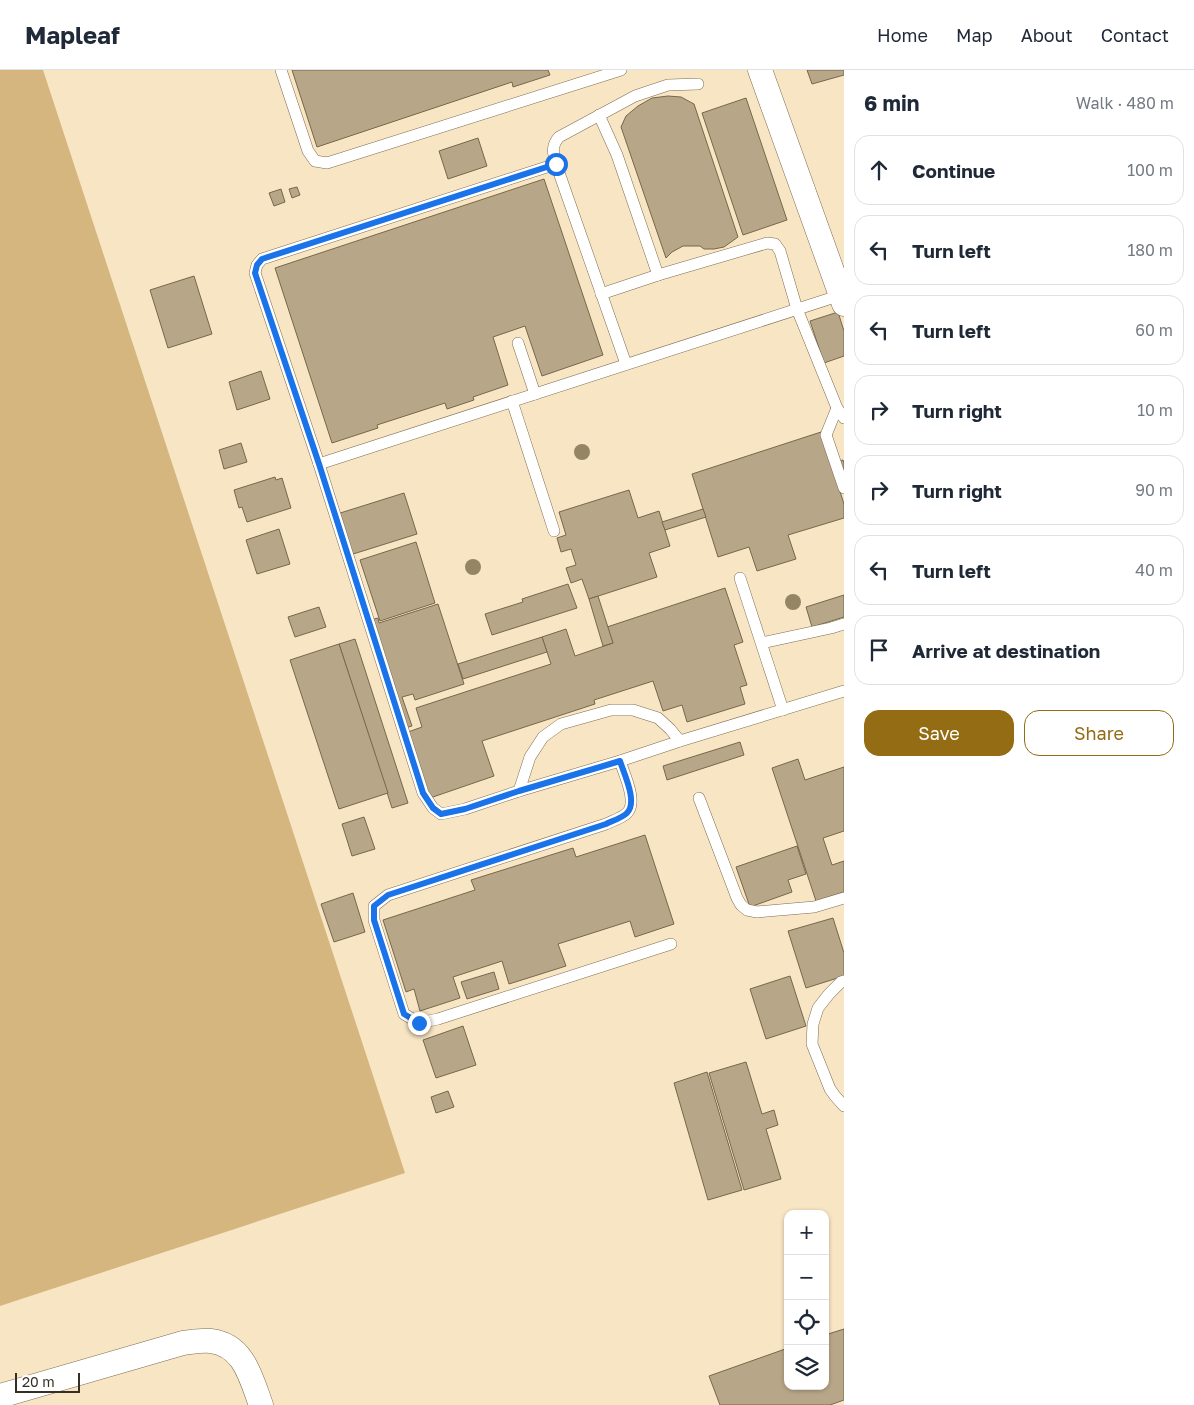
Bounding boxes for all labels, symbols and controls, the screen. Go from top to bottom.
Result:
text: Mapleaf [25,20,120,49]
text: Home [877,24,928,46]
text: Map [956,24,993,46]
text: About [1021,24,1073,46]
text: Contact [1101,24,1169,46]
text: 6 min [864,90,919,116]
text: Walk · 480 m [1076,93,1174,113]
route start [545,153,568,176]
icon: ahead [865,156,893,184]
text: Continue [912,159,995,182]
text: 100 m [1127,160,1173,180]
icon: left [865,236,893,264]
text: Turn left [912,239,991,262]
text: 180 m [1127,240,1173,260]
icon: left [865,316,893,344]
text: Turn left [912,319,991,342]
text: 60 m [1135,320,1173,340]
icon: right [865,396,893,424]
text: Turn right [912,399,1002,422]
text: 10 m [1137,400,1173,420]
icon: right [865,476,893,504]
text: Turn right [912,479,1002,502]
text: 90 m [1135,480,1173,500]
icon: left [865,556,893,584]
text: Turn left [912,559,991,582]
text: 40 m [1135,560,1173,580]
icon: arrive [865,636,893,664]
text: Arrive at destination [912,639,1100,662]
button: Save [864,710,1014,756]
button: Share [1024,710,1174,756]
route end [408,1012,431,1035]
map controls [784,1210,829,1390]
button: + [784,1210,829,1255]
button: − [784,1255,829,1300]
button: locate [784,1300,829,1345]
button: layers [784,1345,829,1390]
scale bar [15,1370,80,1393]
text: 20 m [22,1373,55,1390]

